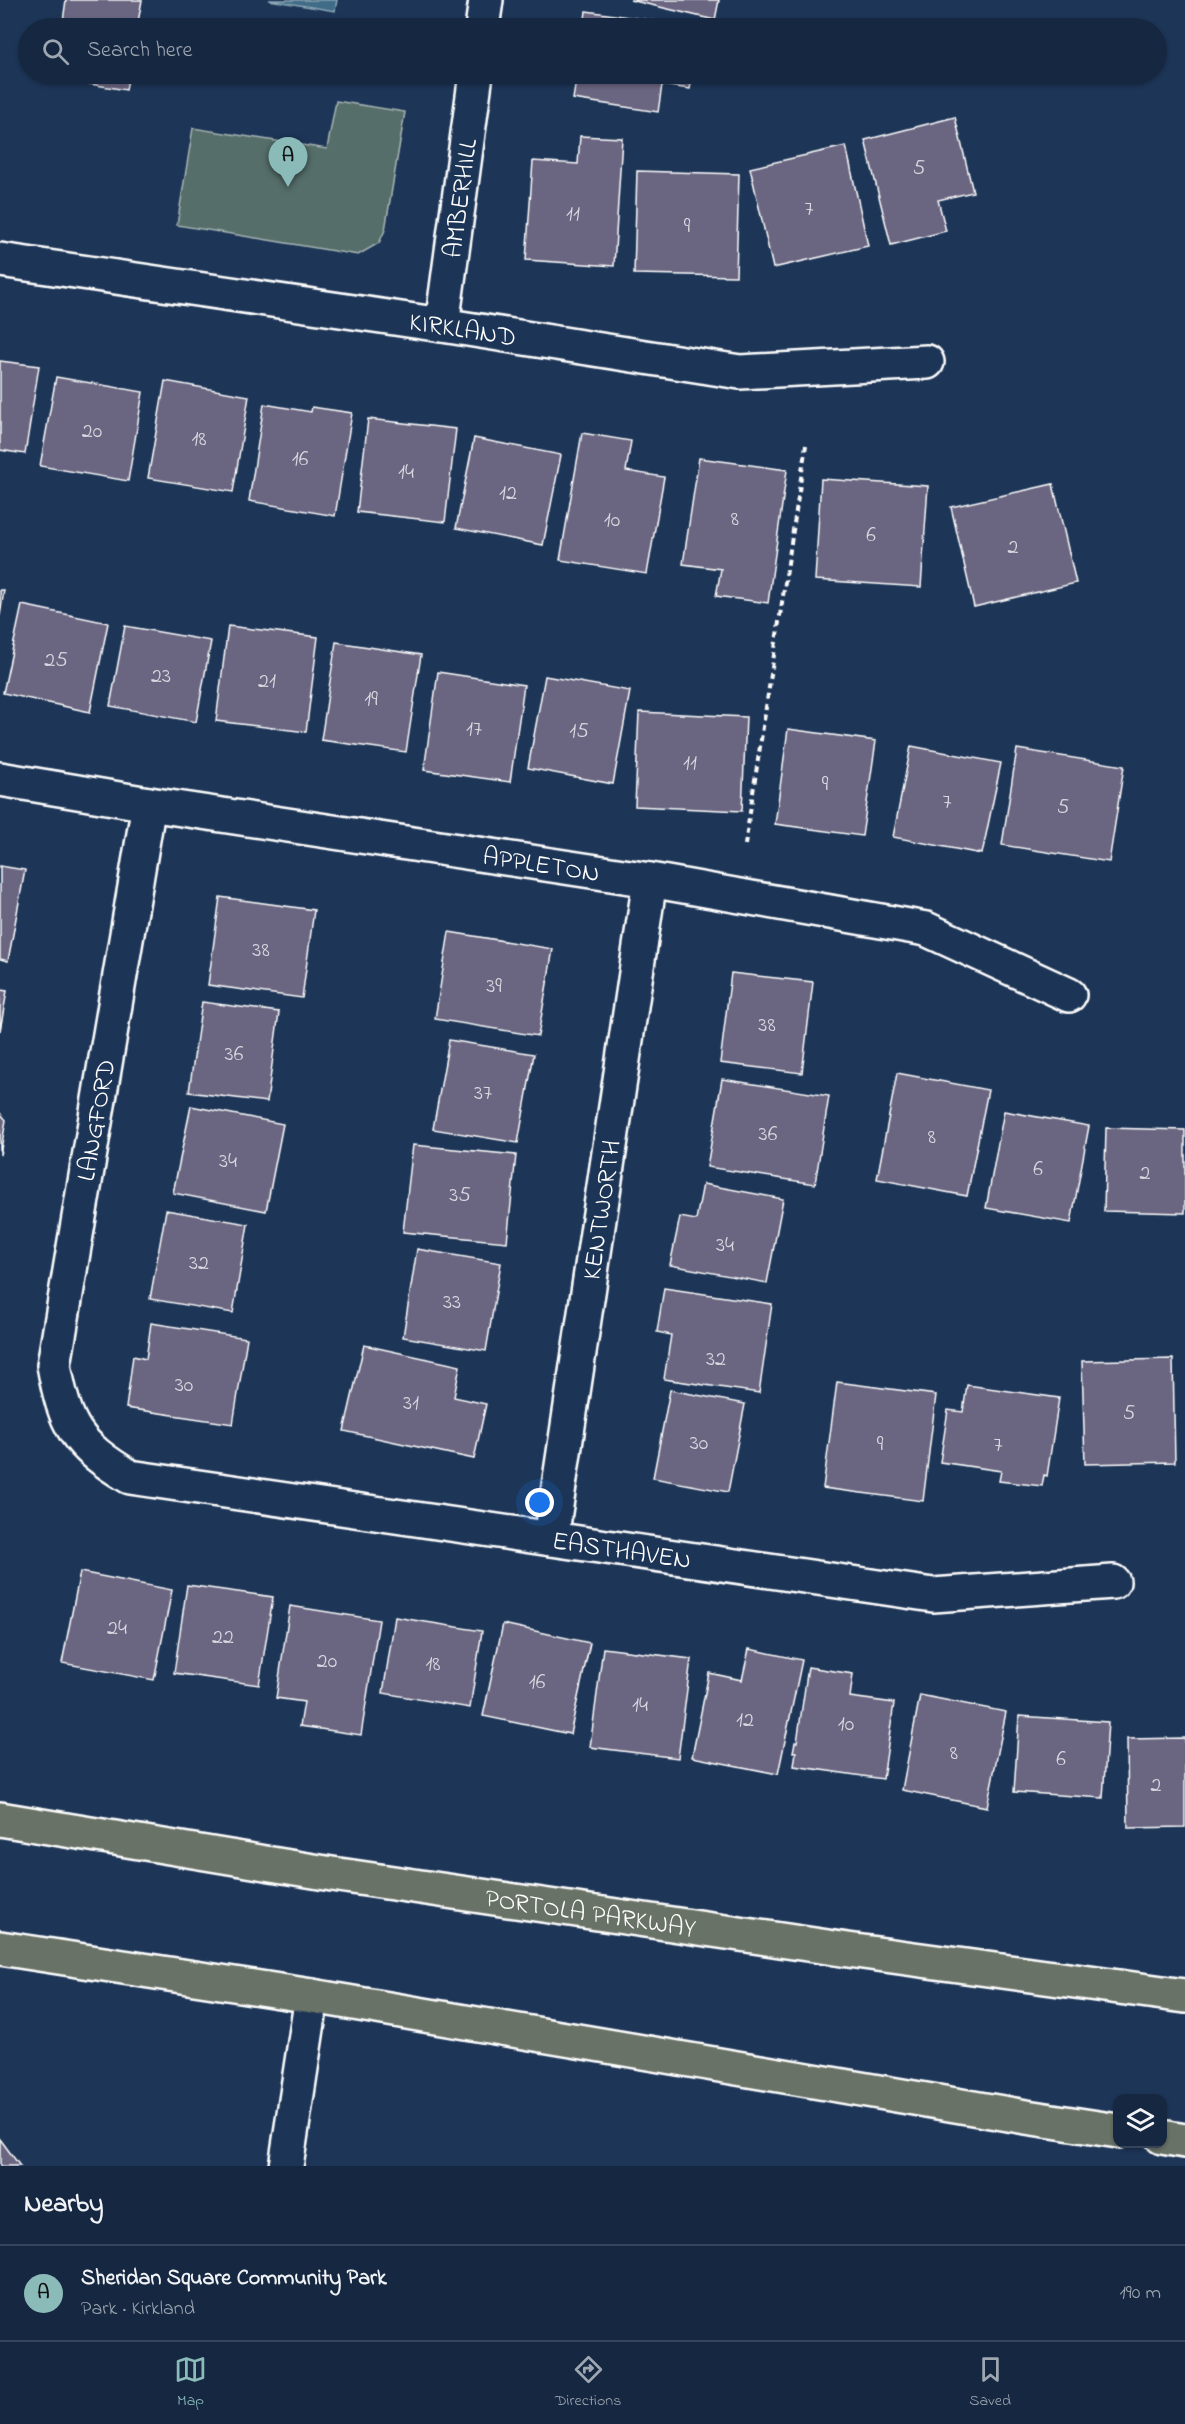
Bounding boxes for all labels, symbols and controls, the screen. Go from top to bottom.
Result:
search box [18,18,1167,84]
icon: search [39,35,72,68]
text: Search here [87,35,192,67]
street label: AMBERHILL [435,136,489,261]
pin: A [268,138,308,187]
house number: 5 [913,153,925,185]
house number: 7 [804,194,814,226]
house number: 11 [566,199,580,231]
house number: 9 [684,211,691,243]
street label: KIRKLAND [406,304,519,358]
house number: 20 [82,416,102,448]
house number: 18 [191,424,207,456]
house number: 16 [292,444,309,476]
house number: 14 [398,457,414,489]
house number: 12 [499,478,517,510]
house number: 8 [731,504,739,536]
house number: 10 [604,505,620,537]
house number: 6 [866,520,876,552]
house number: 2 [1008,532,1019,564]
house number: 25 [44,645,68,677]
house number: 23 [151,661,171,693]
house number: 21 [258,666,276,698]
house number: 19 [364,684,378,716]
house number: 17 [466,714,482,746]
house number: 15 [569,716,589,748]
house number: 11 [683,748,697,780]
house number: 9 [822,769,829,801]
house number: 7 [942,787,952,819]
house number: 5 [1057,792,1069,824]
street label: APPLETON [480,839,602,894]
house number: 38 [252,935,270,967]
house number: 39 [486,971,502,1003]
house number: 38 [758,1010,776,1042]
house number: 36 [225,1039,244,1071]
street label: LANGFORD [69,1057,127,1185]
house number: 37 [474,1078,492,1110]
house number: 36 [759,1119,778,1151]
house number: 8 [928,1122,936,1154]
street label: KENTWORTH [574,1138,633,1283]
house number: 34 [219,1146,237,1178]
house number: 6 [1033,1154,1043,1186]
house number: 2 [1140,1158,1151,1190]
house number: 35 [449,1180,471,1212]
house number: 34 [716,1230,734,1262]
house number: 32 [189,1248,209,1280]
house number: 33 [443,1287,461,1319]
house number: 32 [706,1344,726,1376]
house number: 30 [175,1370,193,1402]
house number: 31 [403,1388,419,1420]
house number: 5 [1123,1398,1135,1430]
house number: 30 [690,1428,708,1460]
house number: 9 [877,1429,884,1461]
house number: 7 [993,1430,1003,1462]
your location [525,1488,554,1517]
street label: EASTHAVEN [549,1523,693,1581]
house number: 24 [107,1613,127,1645]
house number: 22 [212,1622,234,1654]
house number: 20 [317,1646,337,1678]
house number: 18 [425,1649,441,1681]
house number: 16 [529,1667,546,1699]
house number: 14 [632,1690,648,1722]
house number: 12 [736,1705,754,1737]
house number: 10 [838,1709,854,1741]
house number: 8 [950,1738,958,1770]
house number: 6 [1056,1744,1066,1776]
house number: 2 [1151,1770,1162,1802]
street label: PORTOLA PARKWAY [482,1881,698,1949]
map controls [1113,2094,1167,2148]
button: layers [1113,2094,1167,2148]
text: Nearby [24,2186,103,2224]
text: Sheridan Square Community Park [81,2263,387,2295]
text: A [37,2279,50,2308]
text: 190 m [1119,2279,1161,2308]
text: Park · Kirkland [81,2295,195,2324]
tab: Map [174,2353,207,2413]
tab: Directions [555,2353,621,2413]
tab: Saved [969,2353,1011,2413]

